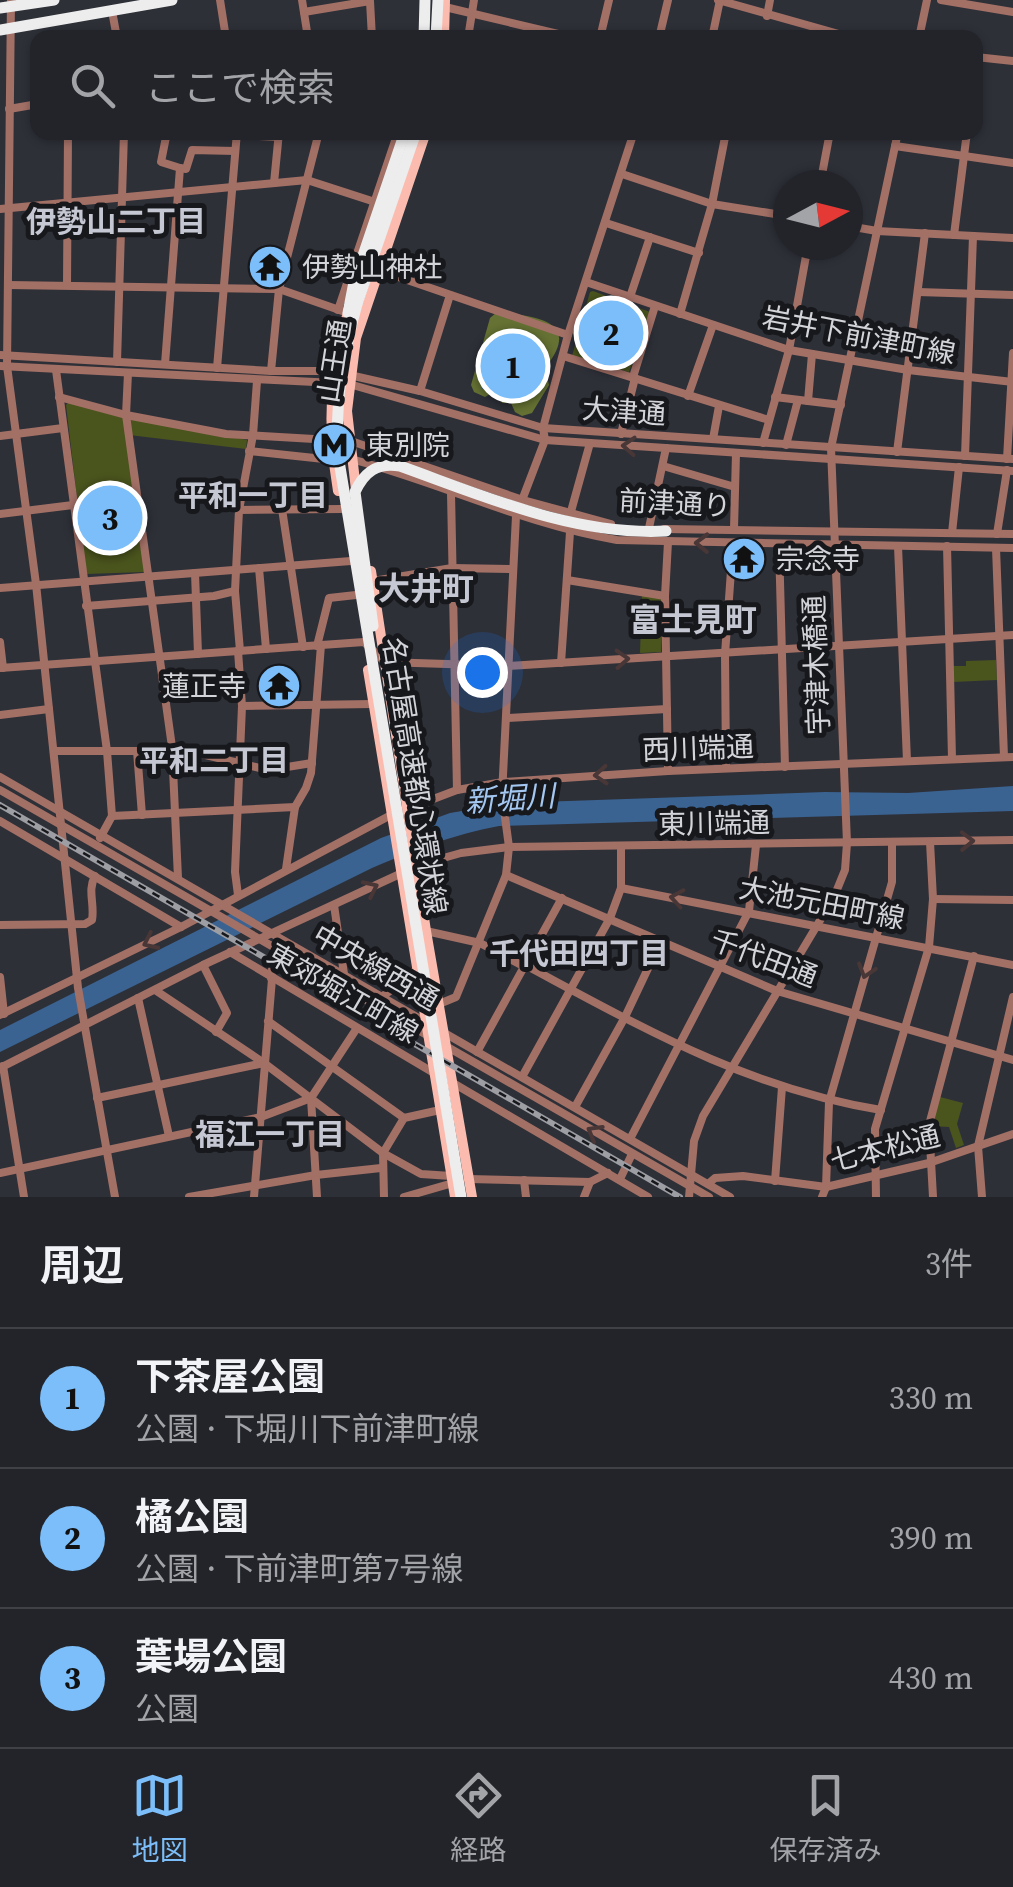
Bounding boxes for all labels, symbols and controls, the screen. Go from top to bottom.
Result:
search box [30,30,983,140]
icon: search [65,58,120,113]
text: ここで検索 [145,62,335,114]
north arrow [773,170,863,260]
district label: 伊勢山二丁目 [26,201,206,242]
temple icon: 伊勢山神社 [247,244,293,290]
place label: 伊勢山神社 [302,248,442,286]
pin: 2 [578,296,644,370]
street label: 岩井下前津町線 [759,298,959,372]
street label: 山王通 [309,317,359,405]
pin: 1 [480,328,546,404]
street label: 大津通 [581,389,667,433]
metro station icon: 東別院 [311,422,357,468]
place label: 東別院 [366,426,450,464]
one-way arrow [620,436,636,457]
district label: 平和一丁目 [178,475,328,516]
pin: 3 [78,480,142,556]
street label: 前津通り [618,481,732,525]
one-way arrow [693,532,708,554]
temple icon: 宗念寺 [721,536,767,582]
place label: 宗念寺 [776,540,860,578]
district label: 大井町 [378,567,474,611]
street label: 宇津木橋通 [795,594,837,736]
district label: 富士見町 [629,598,757,642]
street label: 名古屋高速都心環状線 [374,635,456,917]
your location [457,647,508,698]
one-way arrow [615,649,631,670]
temple icon: 蓮正寺 [256,663,302,709]
place label: 蓮正寺 [162,667,246,705]
street label: 西川端通 [641,727,755,769]
district label: 平和二丁目 [139,740,289,781]
one-way arrow [592,764,608,785]
water label: 新堀川 [464,775,559,822]
street label: 東川端通 [658,803,770,843]
one-way arrow [960,830,975,852]
street label: 大池元田町線 [736,868,908,938]
one-way arrow [361,880,379,900]
one-way arrow [669,888,685,909]
street label: 中央線西通 [306,916,446,1018]
street label: 千代田通 [705,920,823,996]
one-way arrow [142,929,160,949]
district label: 千代田四丁目 [489,933,669,974]
street label: 東郊堀江町線 [261,935,425,1051]
one-way arrow [857,962,878,979]
district label: 福江一丁目 [195,1114,345,1155]
street label: 七本松通 [826,1116,944,1180]
one-way arrow [586,1124,604,1144]
text: 周辺 [40,1236,124,1294]
text: 3件 [925,1242,973,1286]
text: 下茶屋公園 [135,1351,325,1403]
text: 1 [64,1376,81,1420]
text: 330 m [889,1376,973,1420]
text: 公園 · 下堀川下前津町線 [135,1407,480,1451]
text: 橘公園 [135,1491,249,1543]
text: 2 [64,1516,81,1560]
text: 390 m [889,1516,973,1560]
text: 公園 · 下前津町第7号線 [135,1547,464,1591]
text: 葉場公園 [135,1631,287,1683]
text: 3 [64,1656,81,1700]
text: 430 m [889,1656,973,1700]
text: 公園 [135,1687,199,1731]
tab: 地図 [131,1768,188,1869]
tab: 経路 [450,1768,507,1869]
tab: 保存済み [769,1768,882,1869]

